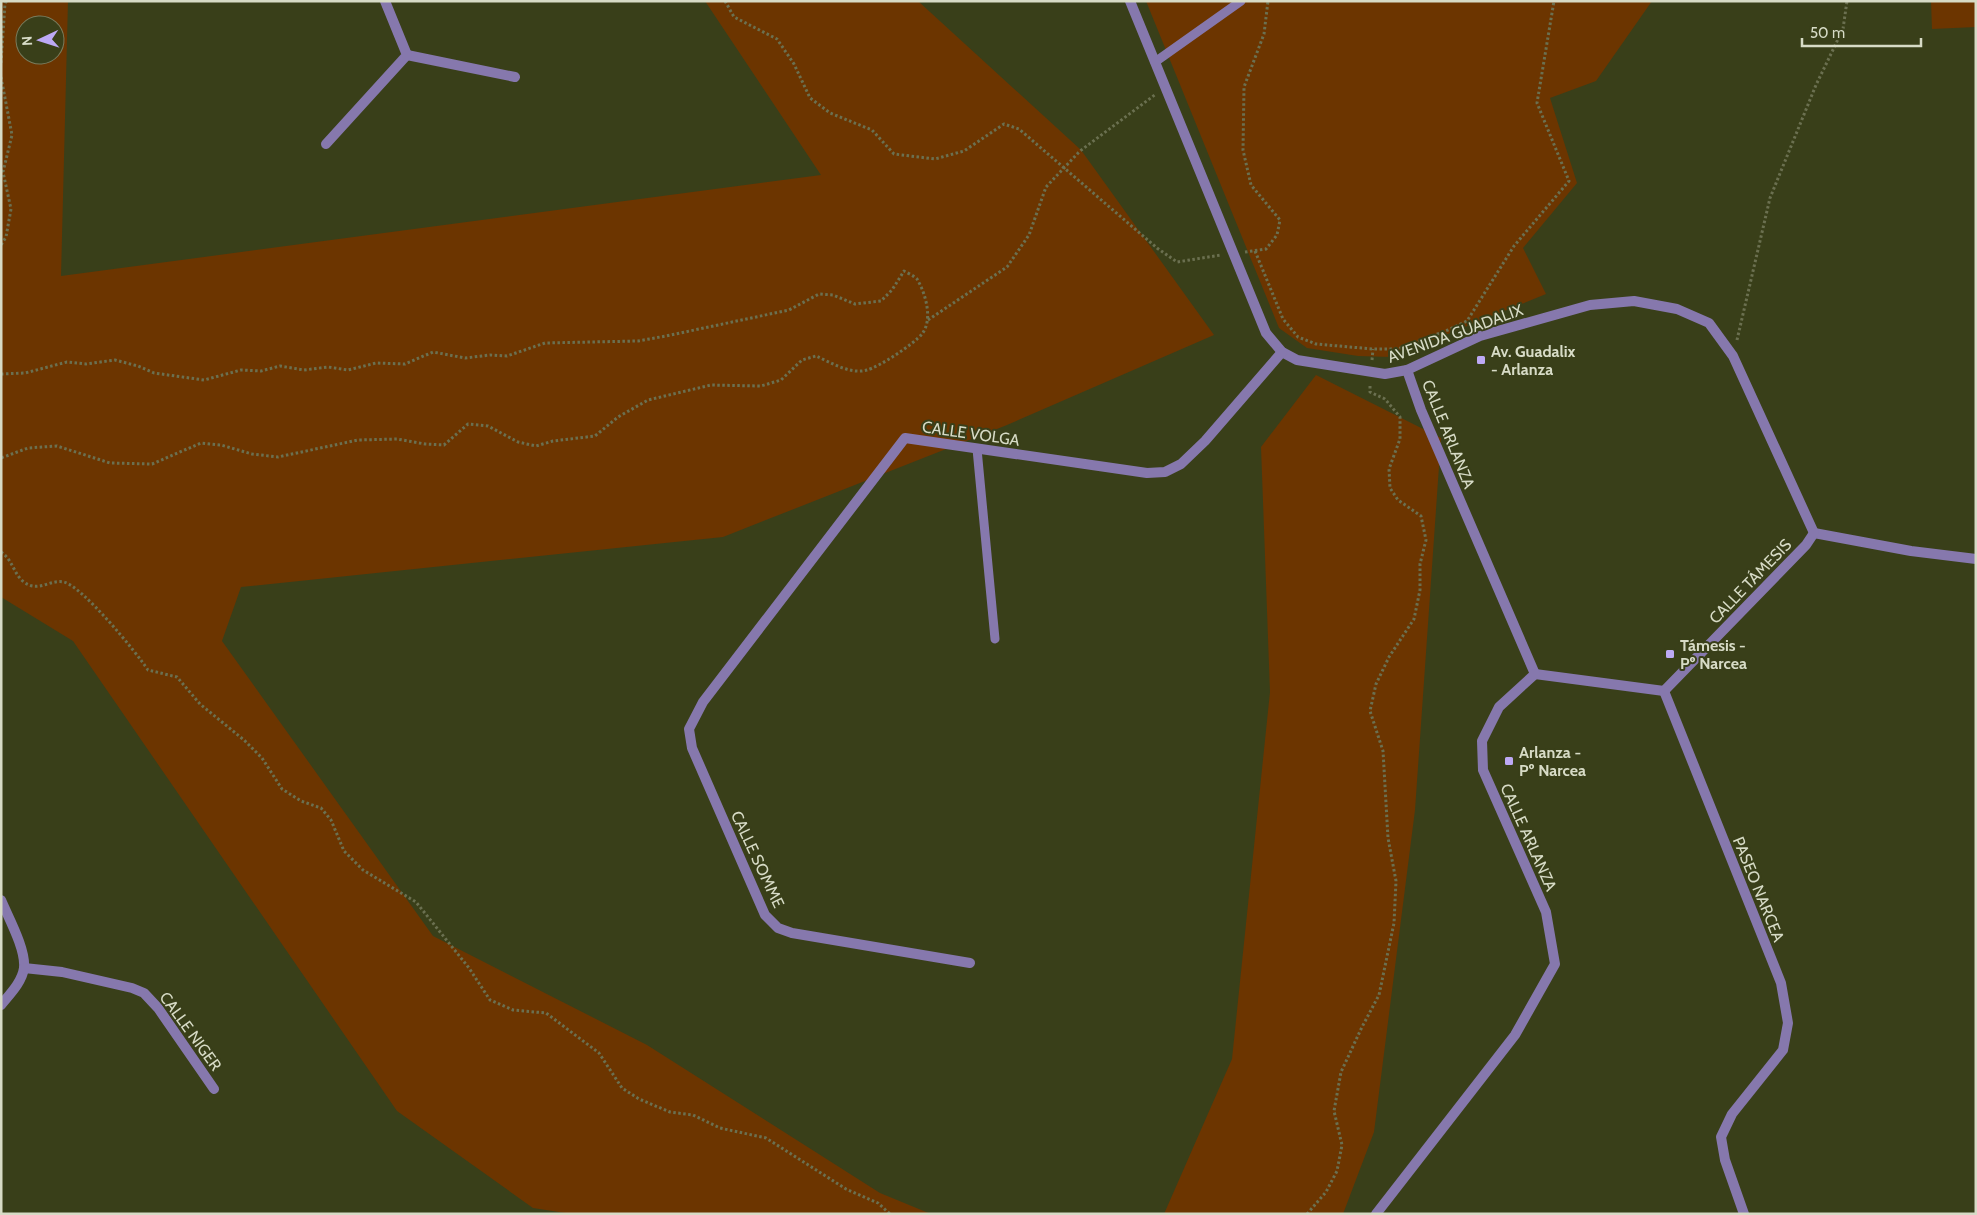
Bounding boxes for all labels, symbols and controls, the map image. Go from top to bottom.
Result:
north arrow [15,15,65,65]
scale bar [1802,15,1921,47]
text: 50 m [1810,24,1845,42]
text: N [18,35,36,46]
street label: AVENIDA GUADALIX [1385,300,1526,367]
place label: Av. Guadalix - Arlanza [1491,342,1576,379]
marker: Av. Guadalix - Arlanza [1475,354,1487,366]
street label: CALLE ARLANZA [1418,377,1479,491]
street label: CALLE VOLGA [921,417,1021,450]
street label: CALLE TÁMESIS [1705,535,1795,628]
place label: Támesis - Pº Narcea [1680,636,1747,673]
marker: Támesis - Pº Narcea [1664,648,1676,660]
place label: Arlanza - Pº Narcea [1519,743,1586,780]
marker: Arlanza - Pº Narcea [1503,755,1515,767]
street label: CALLE ARLANZA [1496,781,1561,894]
street label: CALLE SOMME [727,808,788,911]
street label: PASEO NARCEA [1729,834,1788,945]
street label: CALLE NIGER [156,988,226,1075]

